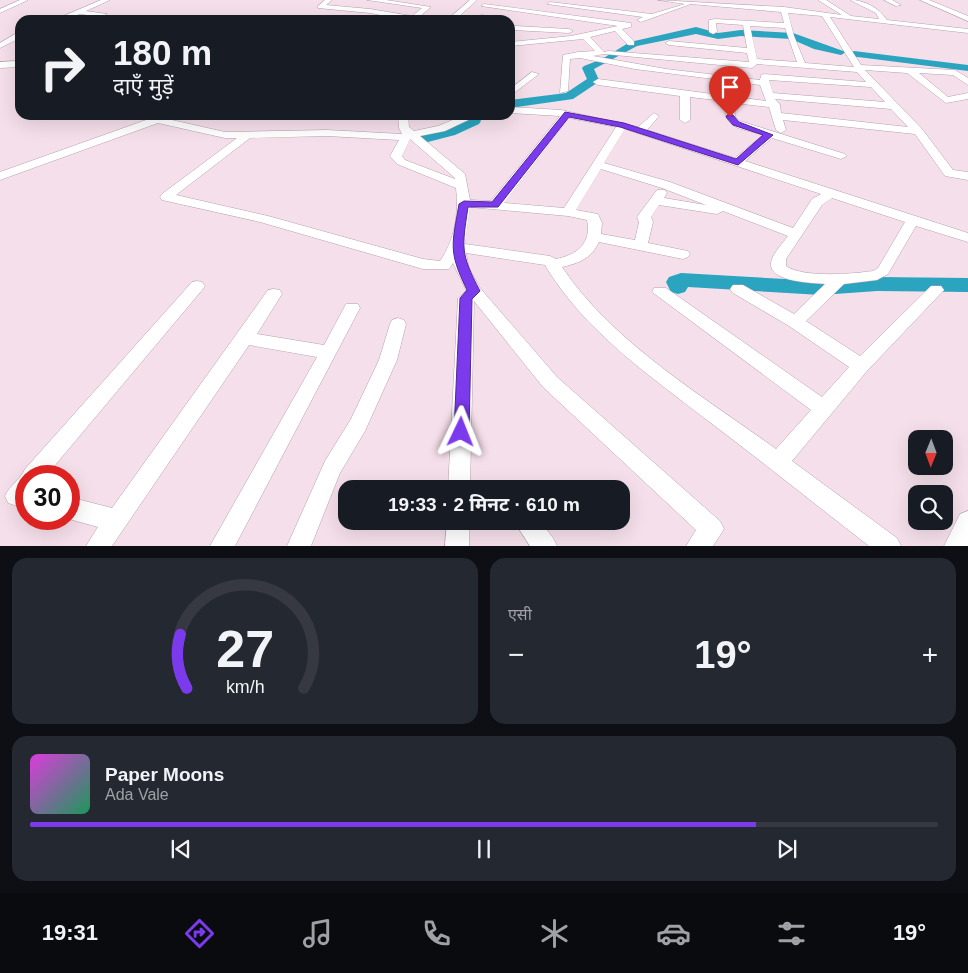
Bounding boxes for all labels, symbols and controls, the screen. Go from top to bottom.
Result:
text: 180 m [113,33,212,72]
icon: right [30,35,95,100]
pin [709,66,751,117]
icon: arrive [716,73,744,101]
text: दाएँ मुड़ें [113,74,174,99]
position arrow [434,405,486,457]
north arrow [908,430,952,475]
map controls [908,430,953,530]
speed limit sign: 30 [15,465,80,530]
button: search [908,485,953,530]
text: 19:33 · 2 मिनट · 610 m [388,494,580,515]
text: एसी [508,606,532,623]
text: 27 [216,620,274,678]
text: 19° [694,634,752,676]
text: − [508,639,524,670]
text: + [922,639,938,670]
text: km/h [226,677,264,697]
text: Paper Moons [105,764,224,785]
text: Ada Vale [105,786,169,803]
icon: previous [167,835,195,863]
icon: pause [470,835,498,863]
icon: next [773,835,801,863]
icon: directions [182,916,217,951]
icon: music [300,916,335,951]
icon: phone [419,916,454,951]
icon: climate [537,916,572,951]
icon: car [656,916,691,951]
icon: filters [774,916,809,951]
text: 19:31 [42,920,98,945]
text: 19° [893,920,926,945]

